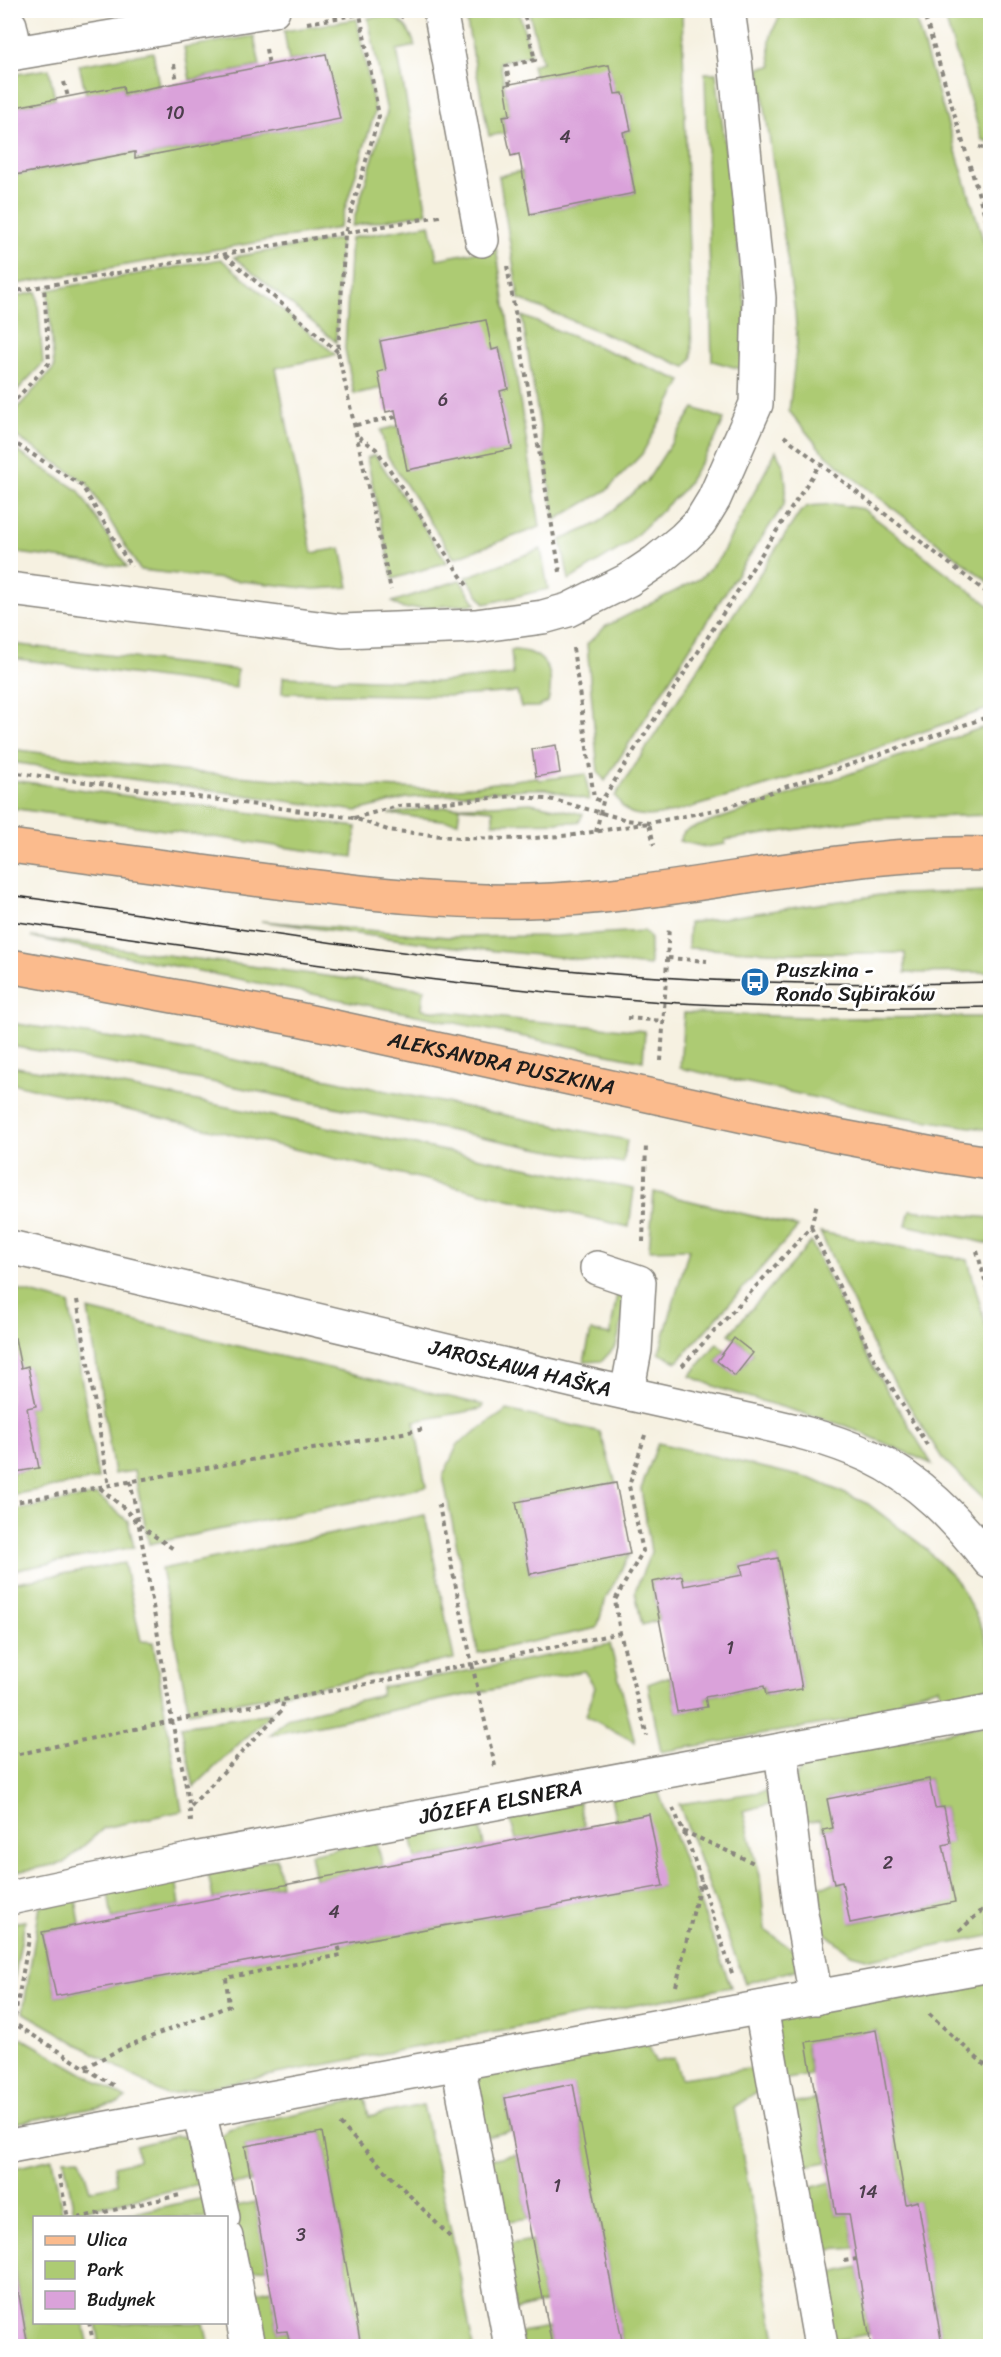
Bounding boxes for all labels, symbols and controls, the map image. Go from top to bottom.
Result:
house number: 10 [165,97,185,129]
house number: 4 [559,121,571,153]
house number: 6 [438,384,448,416]
place label: Puszkina - Rondo Sybiraków [776,951,935,1013]
bus stop icon: Puszkina - Rondo Sybiraków [739,966,771,998]
street label: ALEKSANDRA PUSZKINA [383,1020,618,1106]
street label: JAROSŁAWA HAŠKA [424,1328,615,1408]
house number: 1 [726,1632,734,1664]
street label: JÓZEFA ELSNERA [415,1768,585,1836]
house number: 2 [883,1847,893,1879]
house number: 4 [328,1896,340,1928]
house number: 1 [553,2170,561,2202]
house number: 14 [859,2176,877,2208]
legend [33,2216,228,2324]
house number: 3 [296,2219,306,2251]
text: Ulica [87,2224,128,2256]
text: Park [87,2254,124,2286]
text: Budynek [87,2284,156,2316]

